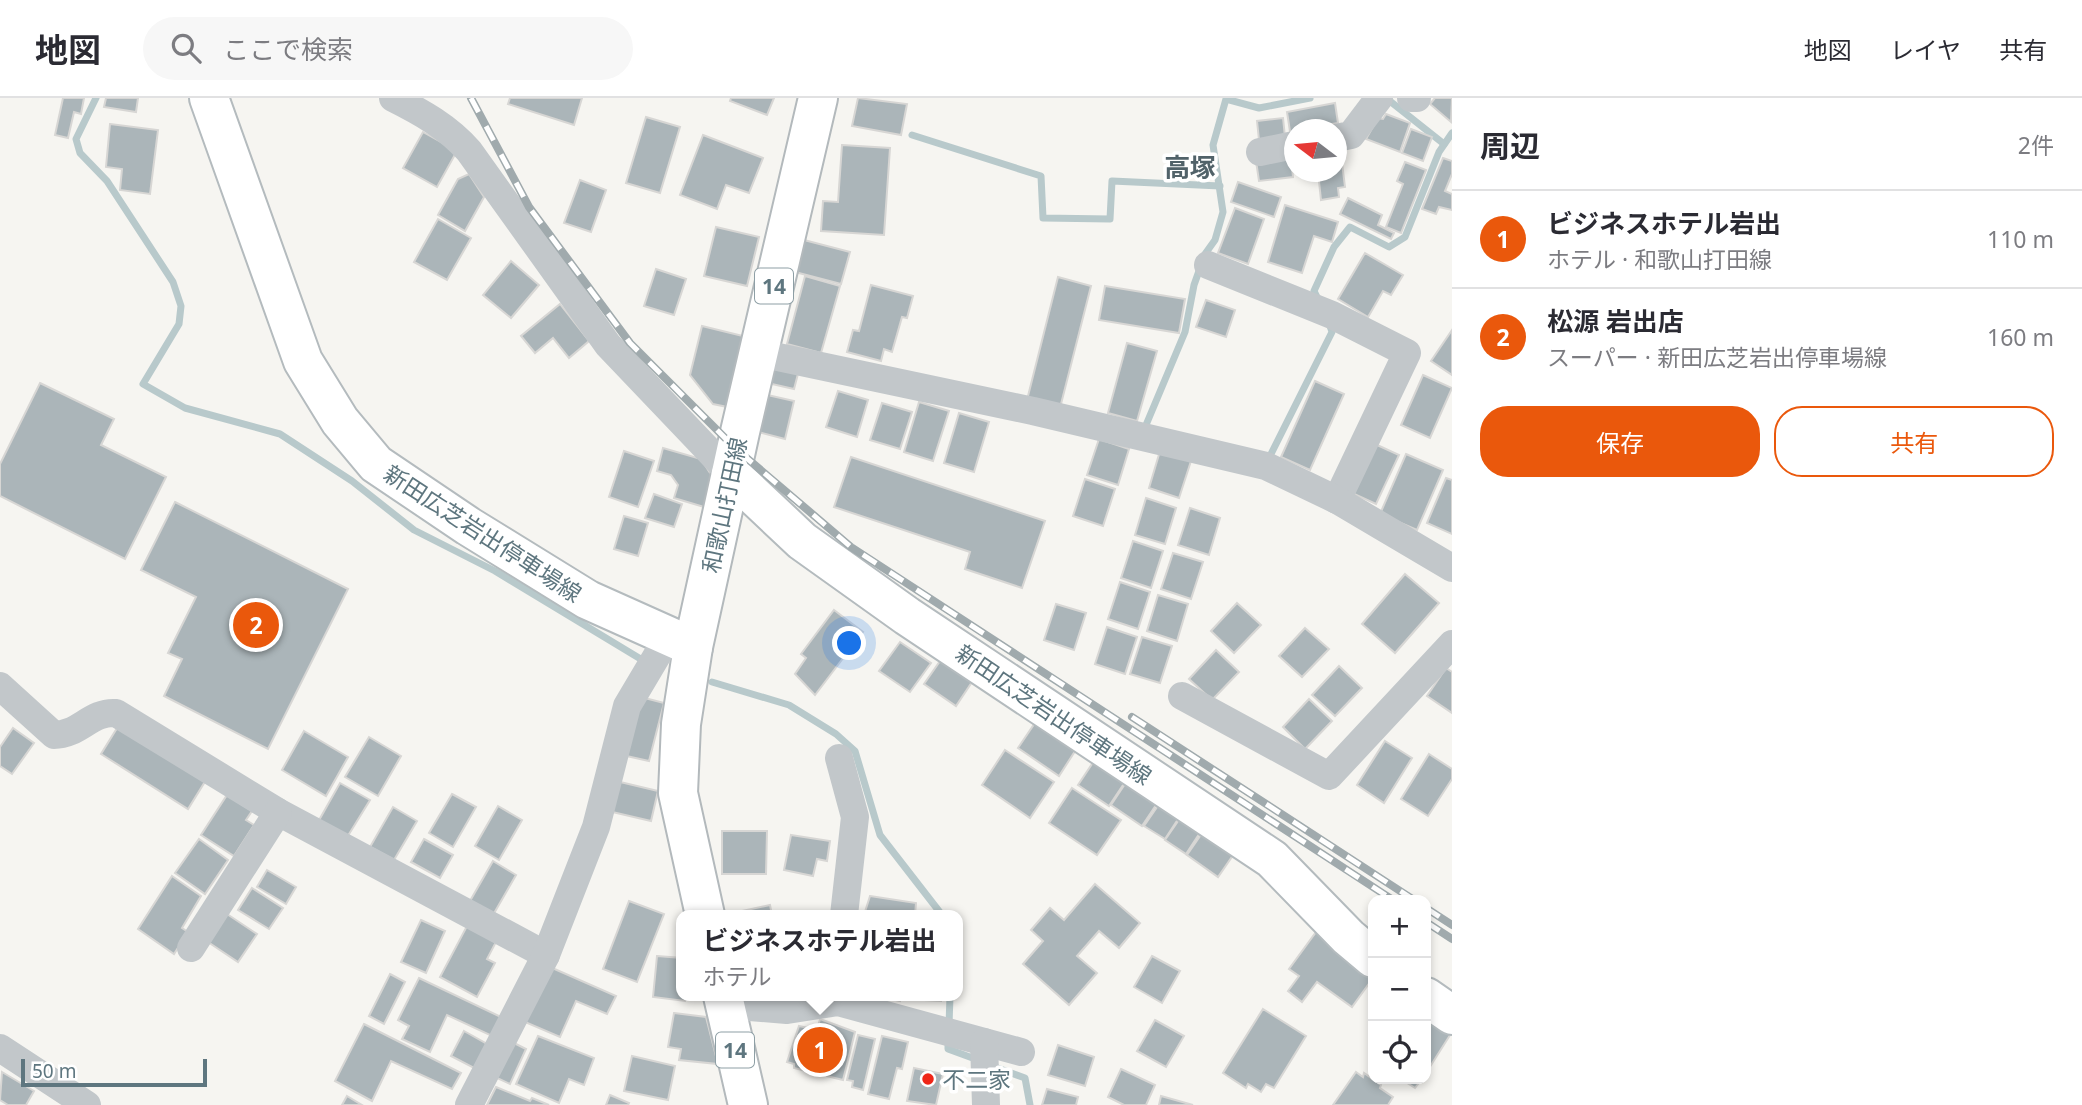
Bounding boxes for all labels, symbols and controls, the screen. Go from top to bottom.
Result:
search box [143,17,633,80]
text: 地図 [35,27,101,72]
icon: search [167,29,205,67]
text: ここで検索 [223,31,353,67]
text: 地図 [1804,33,1852,66]
text: レイヤ [1890,33,1961,66]
text: 共有 [1999,33,2047,66]
north arrow [1284,119,1347,182]
text: 周辺 [1480,125,1540,166]
text: 2件 [2018,129,2054,161]
district label: 高塚 [1164,149,1216,185]
text: ビジネスホテル岩出 [1547,205,1781,241]
text: 1 [1496,223,1510,255]
text: 110 m [1987,223,2054,255]
text: ホテル · 和歌山打田線 [1547,243,1772,275]
road number: 14 [755,268,793,304]
text: 松源 岩出店 [1547,303,1684,339]
text: 2 [1496,321,1510,353]
text: 160 m [1987,321,2054,353]
text: スーパー · 新田広芝岩出停車場線 [1547,341,1887,373]
button: 保存 [1480,406,1760,477]
button: 共有 [1774,406,2054,477]
street label: 和歌山打田線 [694,434,754,576]
street label: 新田広芝岩出停車場線 [378,457,588,609]
pin: 2 [233,599,279,651]
your location [832,626,866,660]
street label: 新田広芝岩出停車場線 [950,636,1158,792]
map controls [1368,895,1431,1084]
button: + [1368,895,1431,958]
popup [676,910,963,1001]
text: ビジネスホテル岩出 [702,922,937,958]
button: − [1368,958,1431,1021]
text: ホテル [702,960,771,992]
button: locate [1368,1021,1431,1084]
pin: 1 [797,1024,843,1076]
road number: 14 [716,1032,754,1068]
scale bar [21,1056,206,1088]
text: 50 m [32,1058,76,1084]
place label: 不二家 [942,1063,1011,1095]
marker: 不二家 [920,1071,936,1087]

